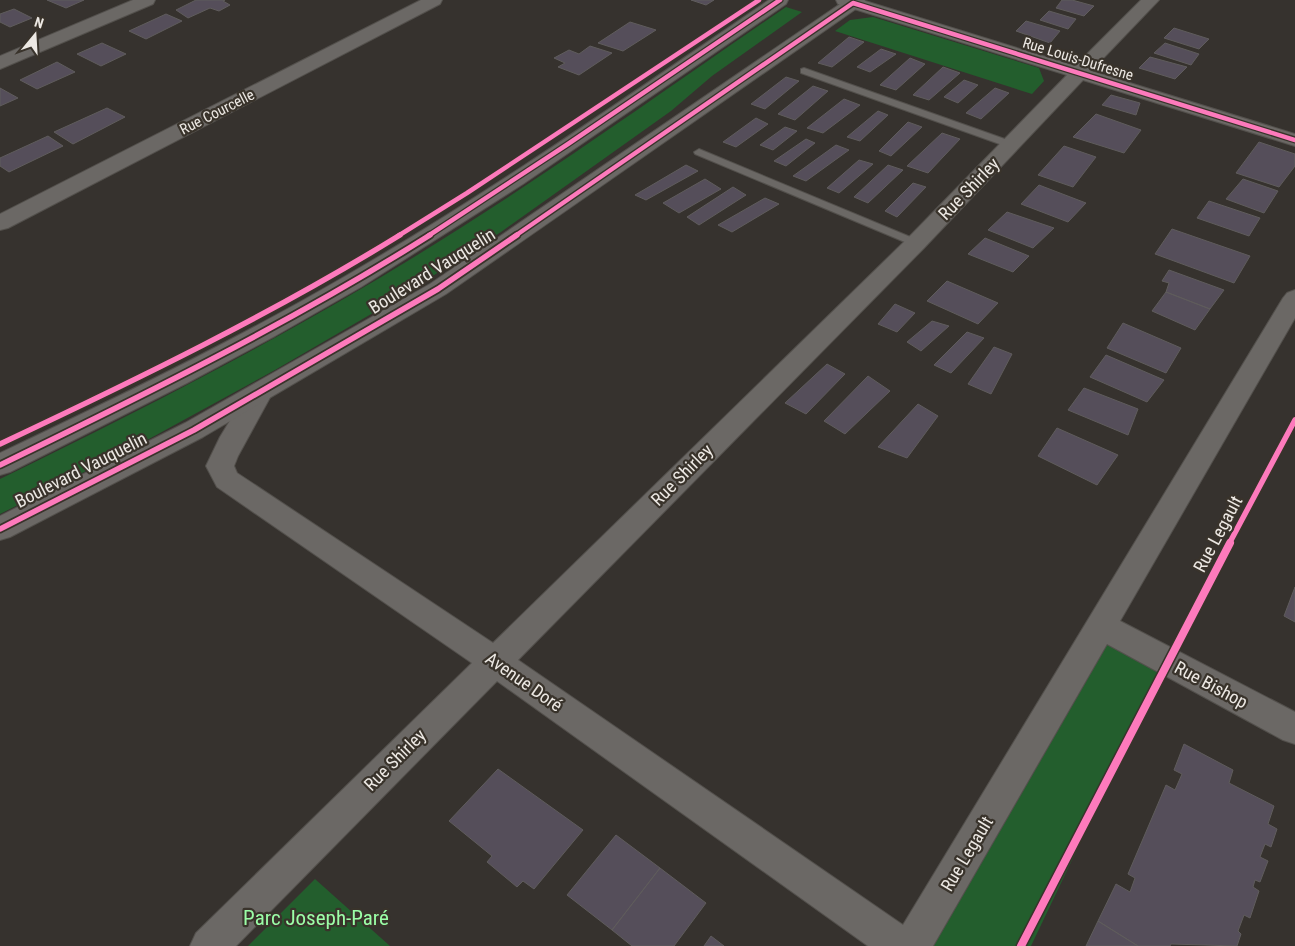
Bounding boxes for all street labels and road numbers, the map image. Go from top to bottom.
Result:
street label: Rue Louis-Dufresne [1020,34,1136,84]
street label: Rue Courcelle [177,86,257,138]
street label: Rue Shirley [934,153,1004,224]
street label: Boulevard Vauquelin [365,223,499,318]
street label: Boulevard Vauquelin [12,427,150,512]
street label: Rue Shirley [646,439,717,510]
street label: Rue Legault [1189,492,1246,576]
street label: Avenue Doré [482,647,567,716]
street label: Rue Bishop [1171,657,1251,713]
street label: Rue Shirley [359,724,430,795]
street label: Rue Legault [936,813,997,895]

